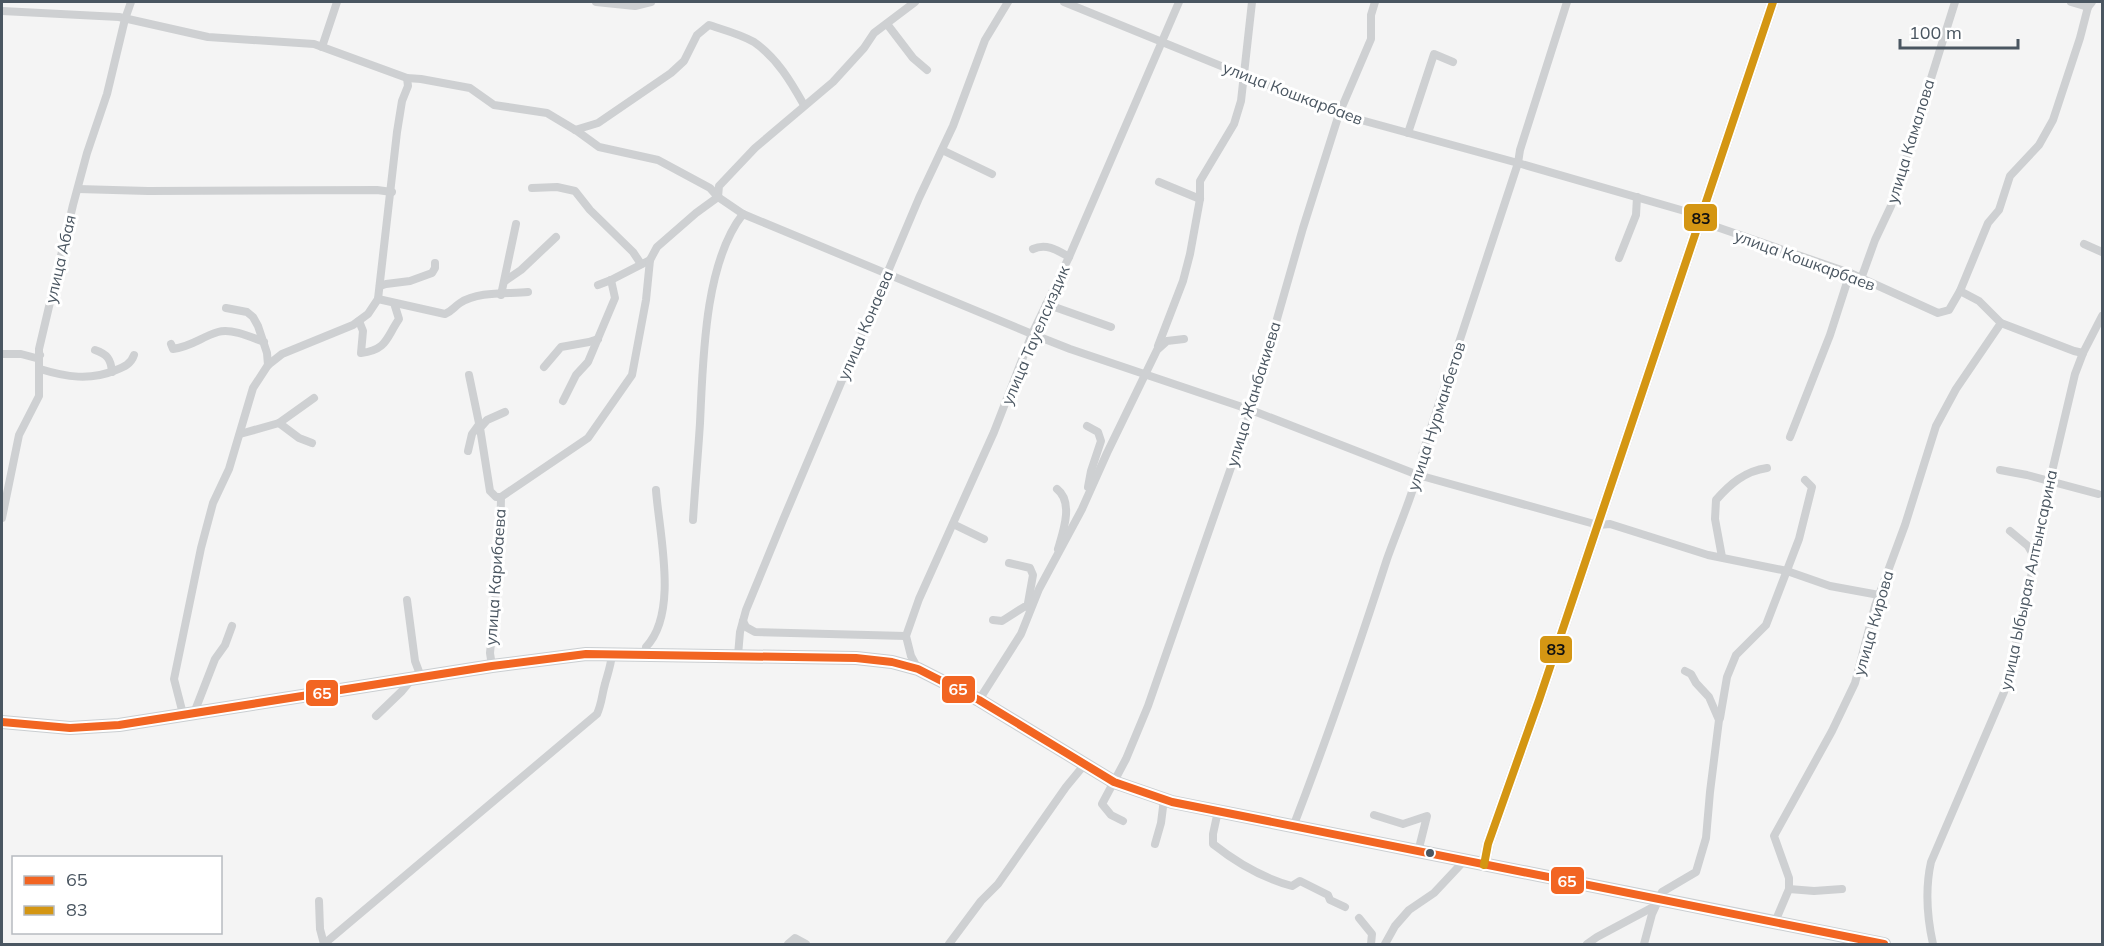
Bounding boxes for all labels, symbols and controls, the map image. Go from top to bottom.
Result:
scale bar [1900,12,2018,50]
text: 100 m [1909,21,1962,44]
street label: улица Кошкарбаев [1220,57,1366,129]
street label: улица Камалова [1882,76,1938,206]
line badge: 83 [1683,203,1718,232]
text: 83 [1691,208,1711,228]
street label: улица Абая [40,213,80,305]
street label: улица Кошкарбаев [1732,225,1878,295]
street label: улица Тауелсиздик [997,262,1074,408]
street label: улица Конаева [833,267,897,383]
street label: улица Жанбакиева [1221,319,1285,469]
street label: улица Нурманбетов [1403,339,1470,493]
street label: улица Ыбырая Алтынсарина [1995,468,2061,692]
street label: улица Карибаева [480,508,510,646]
street label: улица Кирова [1848,568,1898,678]
line badge: 83 [1539,635,1573,664]
text: 83 [1546,639,1566,659]
line badge: 65 [941,675,976,704]
line badge: 65 [305,679,339,707]
text: 65 [948,679,968,699]
text: 65 [312,683,332,703]
unlabelled marker [1424,847,1436,859]
legend [12,856,222,934]
line badge: 65 [1550,866,1585,895]
text: 65 [66,868,88,891]
text: 65 [1557,871,1577,891]
text: 83 [66,898,88,921]

